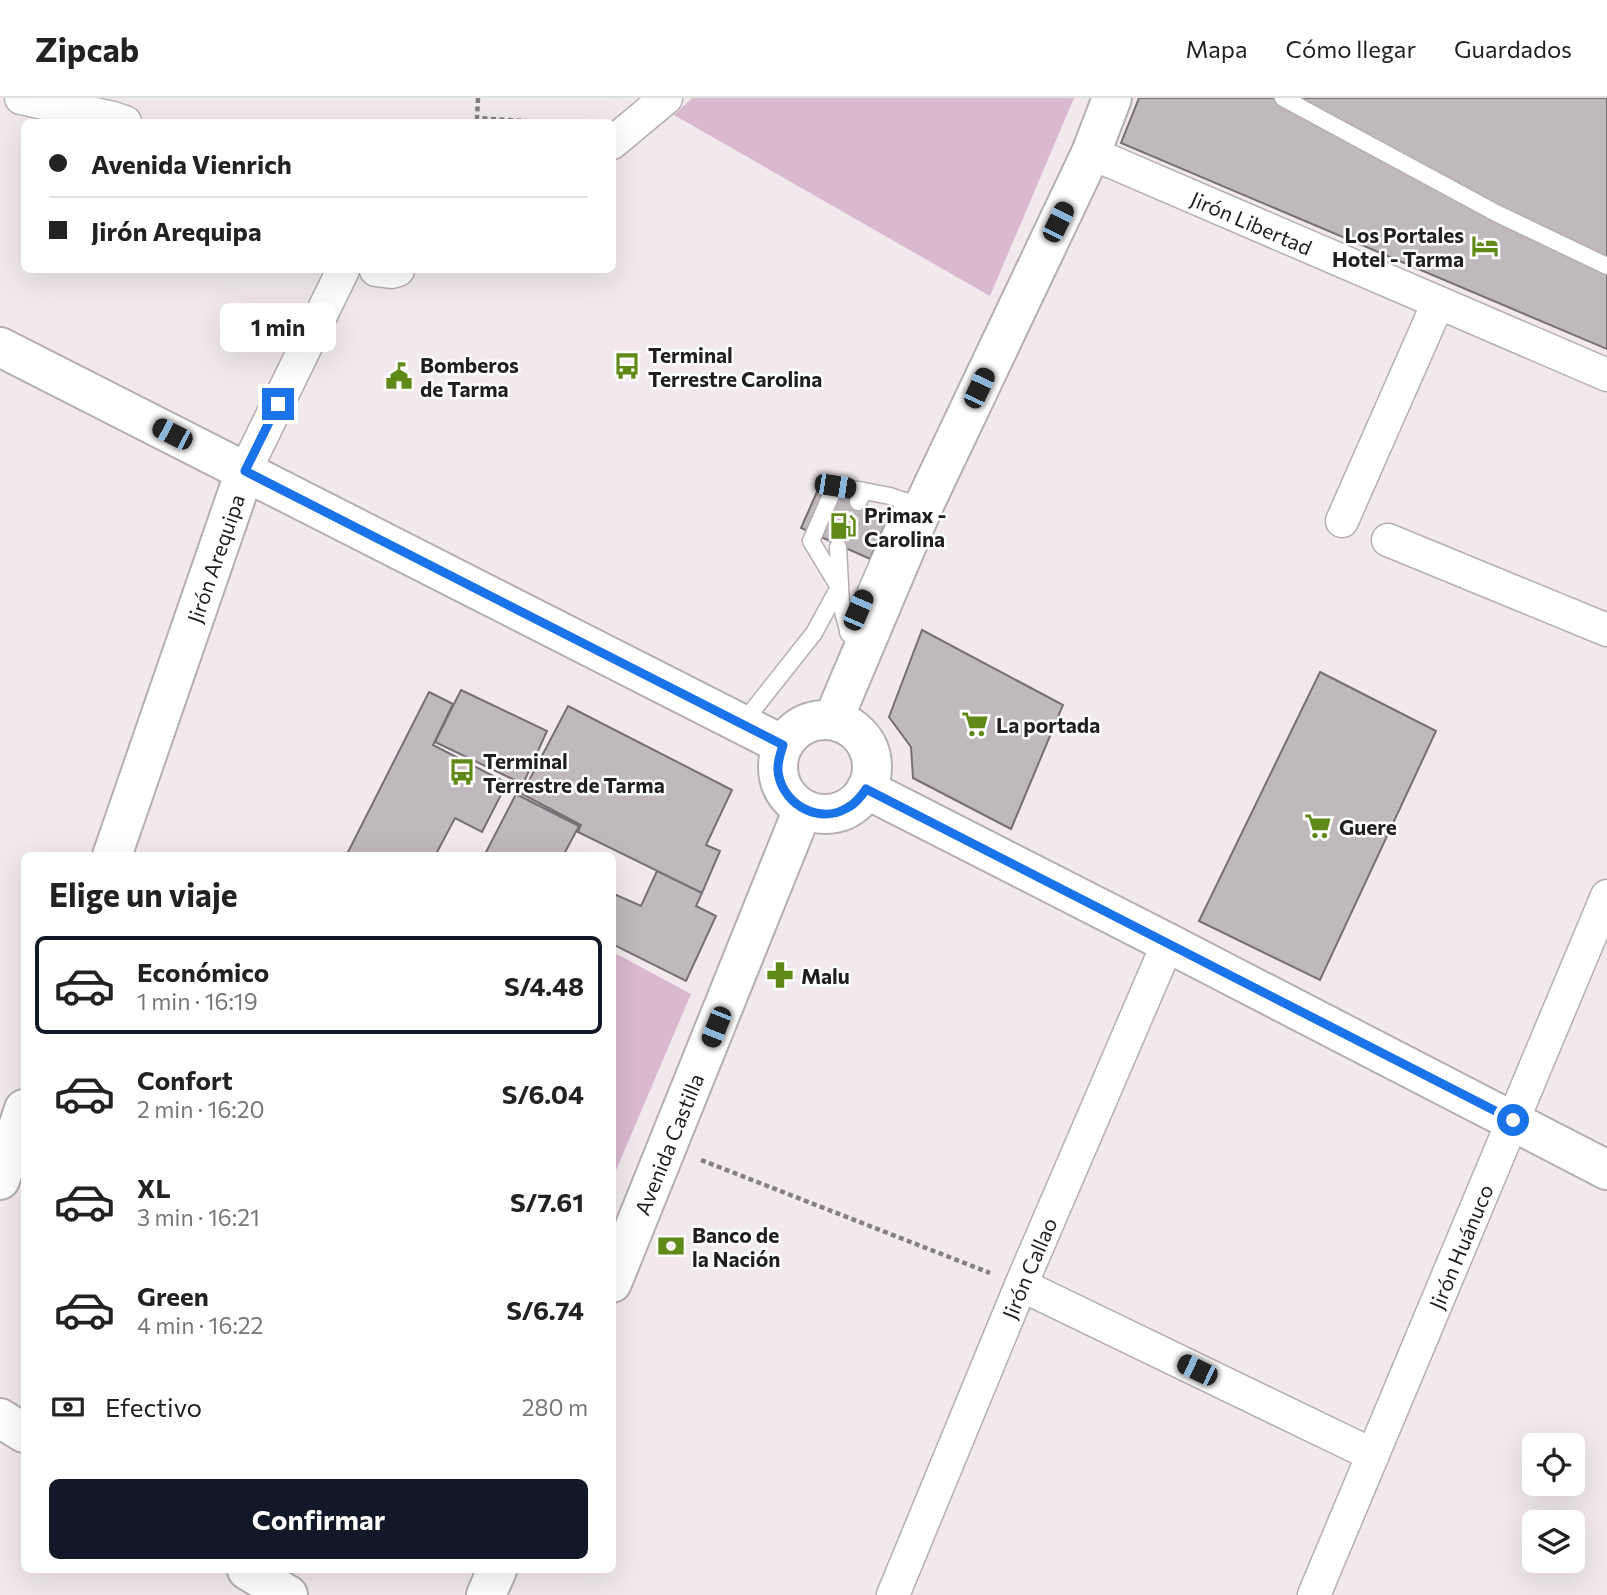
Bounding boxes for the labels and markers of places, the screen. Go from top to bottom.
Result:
place label: Los Portales Hotel - Tarma [1332,222,1464,271]
hotel icon: Los Portales Hotel - Tarma [1470,231,1500,261]
place label: Terminal Terrestre Carolina [648,342,822,391]
bus stop icon: Terminal Terrestre Carolina [612,351,642,381]
place label: Bomberos de Tarma [420,352,519,401]
public building icon: Bomberos de Tarma [384,361,414,391]
place label: Primax - Carolina [864,502,946,551]
fuel station icon: Primax - Carolina [828,511,858,541]
supermarket icon: La portada [960,709,990,739]
place label: La portada [996,712,1100,737]
place label: Terminal Terrestre de Tarma [483,748,665,797]
bus stop icon: Terminal Terrestre de Tarma [447,757,477,787]
supermarket icon: Guere [1303,811,1333,841]
place label: Guere [1339,814,1397,839]
pharmacy icon: Malu [765,960,795,990]
place label: Malu [801,963,850,988]
place label: Banco de la Nación [692,1222,780,1271]
bank icon: Banco de la Nación [656,1231,686,1261]

